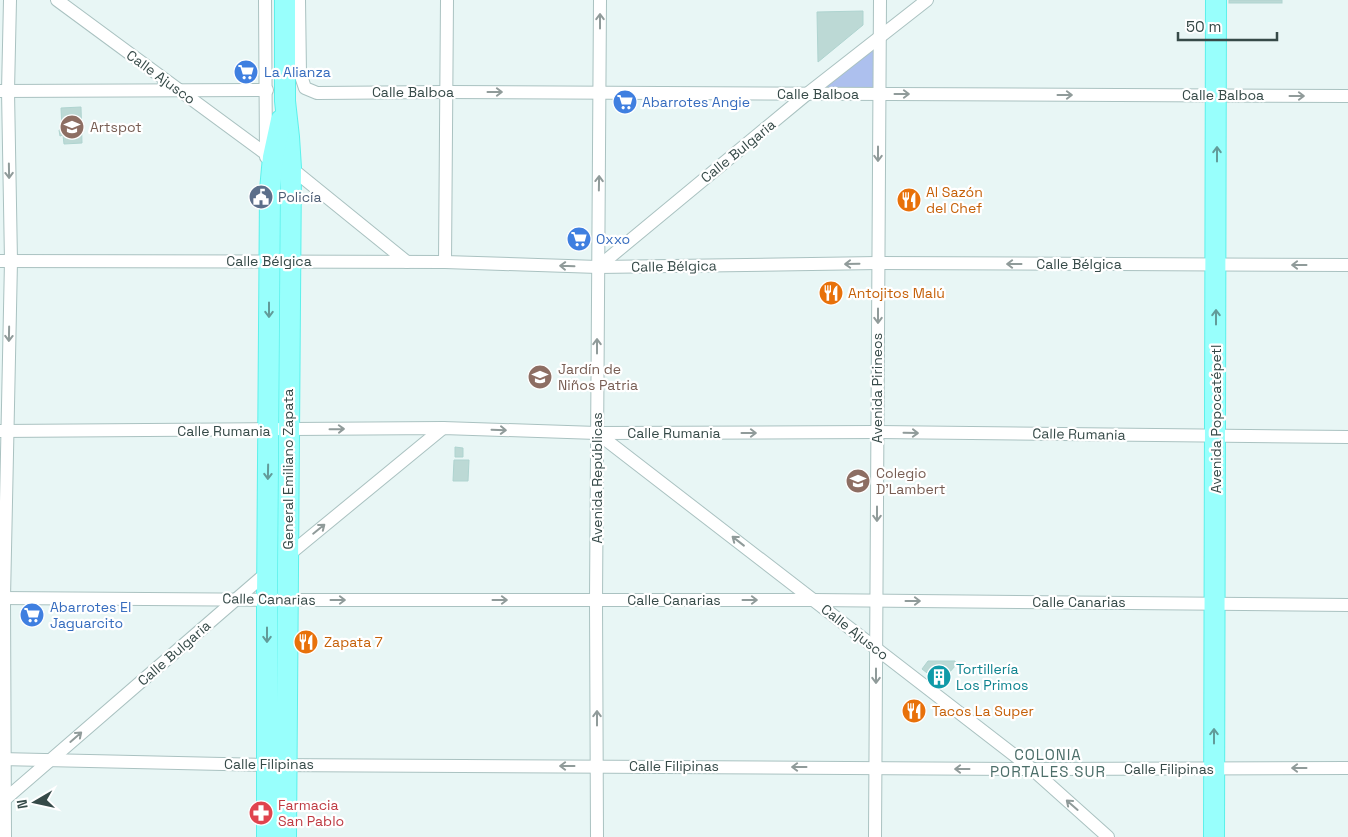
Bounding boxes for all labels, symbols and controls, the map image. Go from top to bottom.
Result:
scale bar [1178,10,1277,42]
one-way arrow [595,13,605,30]
text: 50 m [1186,17,1221,36]
street label: Calle Ajusco [123,46,199,108]
supermarket icon: La Alianza [233,59,259,85]
place label: La Alianza [264,63,331,81]
street label: Calle Balboa [372,83,454,101]
street label: Calle Balboa [777,85,859,103]
street label: Calle Balboa [1182,86,1264,104]
one-way arrow [486,87,502,97]
supermarket icon: Abarrotes Angie [612,89,638,115]
one-way arrow [894,89,910,99]
one-way arrow [1056,90,1072,100]
one-way arrow [1288,91,1305,101]
place label: Abarrotes Angie [642,93,750,111]
school or university icon: Artspot [59,114,85,140]
street label: Calle Bulgaria [697,115,779,187]
place label: Artspot [90,118,142,136]
one-way arrow [874,145,883,161]
one-way arrow [1212,146,1222,162]
one-way arrow [4,162,14,179]
one-way arrow [594,176,604,192]
place label: Al Sazón del Chef [926,183,983,217]
public building icon: Policía [248,184,274,210]
restaurant icon: Al Sazón del Chef [896,187,922,213]
place label: Policía [278,188,322,206]
supermarket icon: Oxxo [566,226,592,252]
place label: Oxxo [596,230,630,248]
street label: Calle Bélgica [226,252,312,270]
street label: Calle Bélgica [1036,255,1122,273]
street label: Calle Bélgica [631,256,717,276]
one-way arrow [844,259,860,269]
one-way arrow [1007,259,1023,269]
one-way arrow [1292,260,1308,270]
one-way arrow [559,261,575,270]
restaurant icon: Antojitos Malú [818,280,844,306]
place label: Antojitos Malú [848,284,945,302]
one-way arrow [264,302,274,318]
one-way arrow [873,308,883,324]
one-way arrow [1211,309,1221,325]
one-way arrow [4,325,14,341]
street label: Avenida Pirineos [868,333,886,443]
one-way arrow [592,338,602,354]
street label: Avenida Popocatépetl [1207,345,1225,493]
place label: Jardín de Niños Patria [558,360,638,394]
school or university icon: Jardín de Niños Patria [527,364,553,390]
street label: General Emiliano Zapata [279,389,297,549]
street label: Avenida Repúblicas [588,412,606,544]
street label: Calle Rumania [177,422,271,440]
one-way arrow [328,424,344,434]
street label: Calle Rumania [627,424,721,442]
street label: Calle Rumania [1032,424,1126,444]
one-way arrow [490,425,507,435]
one-way arrow [740,428,757,438]
one-way arrow [903,428,919,438]
one-way arrow [263,464,273,480]
place label: Colegio D'Lambert [876,464,945,498]
school or university icon: Colegio D'Lambert [845,468,871,494]
one-way arrow [872,505,882,521]
one-way arrow [313,524,326,535]
one-way arrow [732,536,745,547]
street label: Calle Canarias [222,589,316,609]
street label: Calle Canarias [627,591,721,609]
street label: Calle Canarias [1032,593,1126,611]
one-way arrow [330,595,346,605]
one-way arrow [492,595,508,605]
one-way arrow [742,595,758,605]
one-way arrow [904,596,921,606]
place label: Abarrotes El Jaguarcito [50,598,131,632]
street label: Calle Ajusco [818,600,892,664]
supermarket icon: Abarrotes El Jaguarcito [19,602,45,628]
street label: Calle Bulgaria [134,616,214,690]
one-way arrow [262,626,272,643]
restaurant icon: Zapata 7 [293,629,319,655]
place label: Zapata 7 [324,633,383,651]
place label: Tortillería Los Primos [956,660,1028,694]
building icon: Tortillería Los Primos [926,664,952,690]
one-way arrow [871,668,881,684]
restaurant icon: Tacos La Super [901,698,927,724]
place label: Tacos La Super [932,702,1034,720]
one-way arrow [592,711,602,727]
one-way arrow [1209,728,1219,744]
one-way arrow [70,732,83,743]
district label: COLONIA PORTALES SUR [990,745,1106,781]
street label: Calle Filipinas [224,755,314,773]
street label: Calle Filipinas [629,757,719,775]
street label: Calle Filipinas [1124,760,1214,778]
one-way arrow [559,761,576,771]
one-way arrow [792,762,808,772]
one-way arrow [1292,763,1308,773]
one-way arrow [954,764,970,773]
north arrow [10,777,60,827]
place label: Farmacia San Pablo [278,796,344,830]
text: N [13,798,32,810]
one-way arrow [1065,799,1078,811]
pharmacy icon: Farmacia San Pablo [248,800,274,826]

